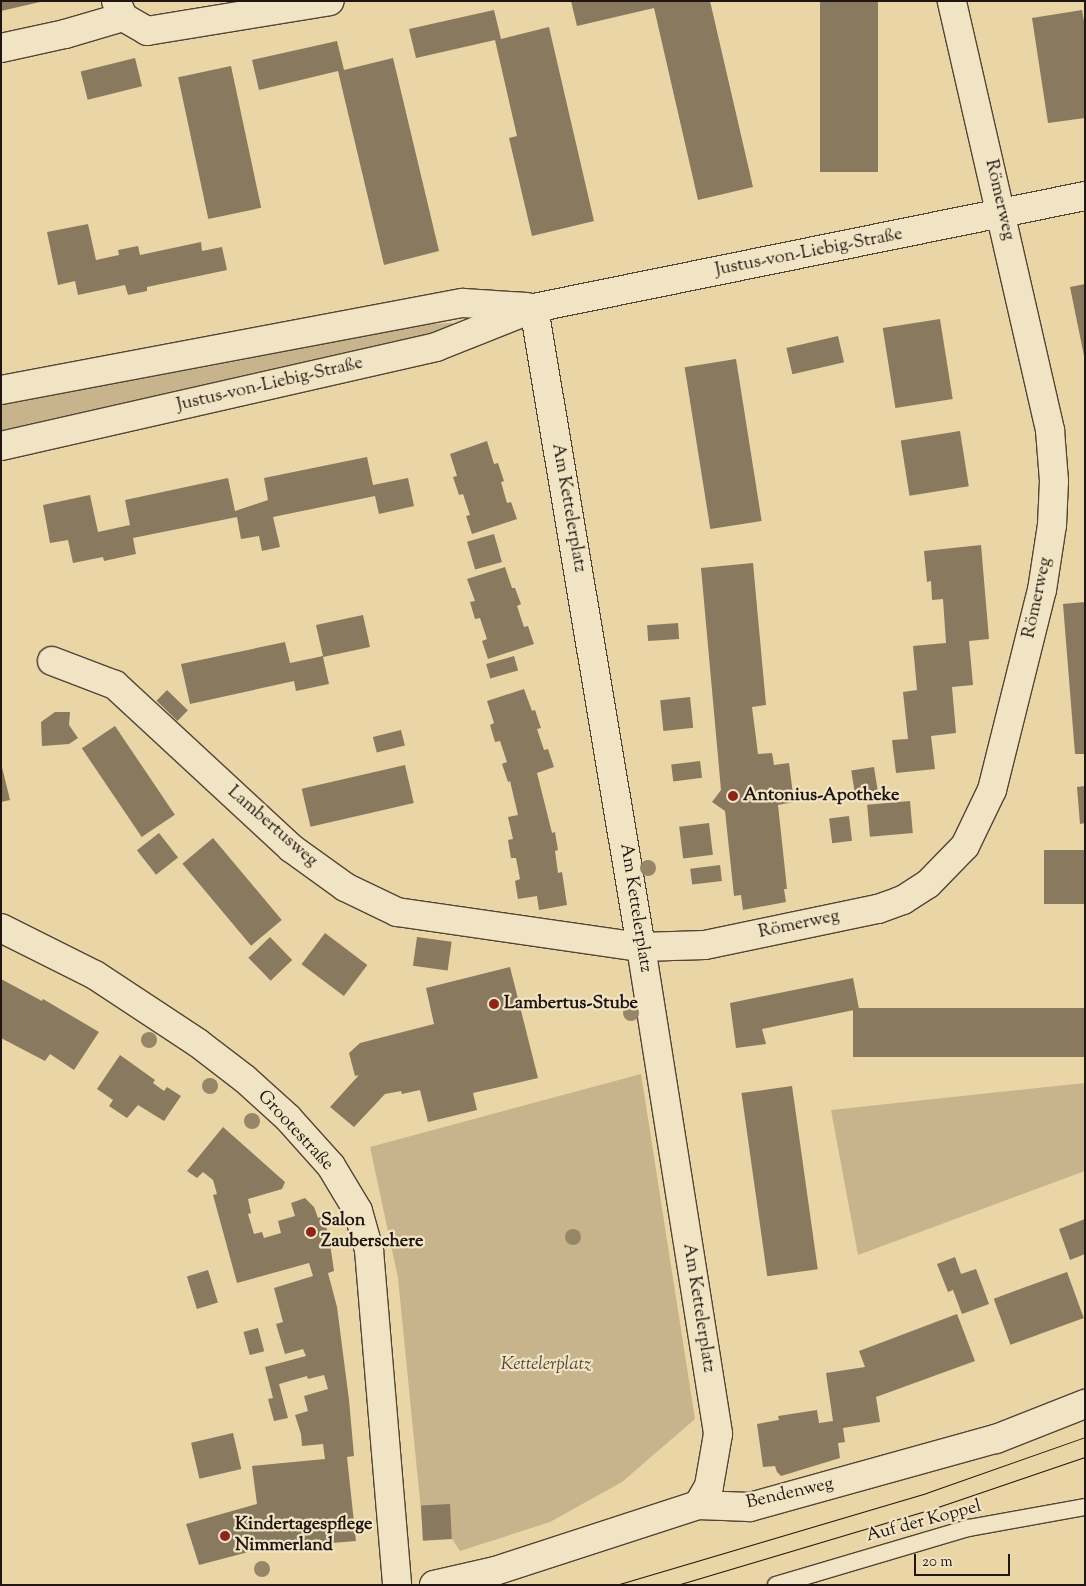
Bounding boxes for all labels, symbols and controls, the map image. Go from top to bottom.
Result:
street label: Römerweg [979,158,1019,242]
street label: Justus-von-Liebig-Straße [713,224,905,282]
street label: Justus-von-Liebig-Straße [175,353,365,417]
street label: Am Kettelerplatz [546,442,590,574]
street label: Römerweg [1019,556,1057,640]
street label: Lambertusweg [222,782,322,872]
place label: Antonius-Apotheke [743,785,899,807]
marker: Antonius-Apotheke [727,790,739,802]
street label: Am Kettelerplatz [614,842,656,974]
street label: Römerweg [757,906,841,944]
place label: Lambertus-Stube [504,993,638,1015]
marker: Lambertus-Stube [488,998,500,1010]
street label: Grootestraße [252,1086,338,1176]
place label: Salon Zauberschere [321,1211,423,1254]
marker: Salon Zauberschere [305,1226,317,1238]
street label: Am Kettelerplatz [677,1242,719,1374]
park label: Kettelerplatz [501,1354,591,1376]
street label: Bendenweg [744,1473,836,1515]
street label: Auf der Koppel [864,1496,984,1548]
place label: Kindertagespflege Nimmerland [235,1515,372,1558]
marker: Kindertagespflege Nimmerland [219,1530,231,1542]
scale bar [916,1544,1012,1576]
text: 20 m [922,1552,953,1573]

